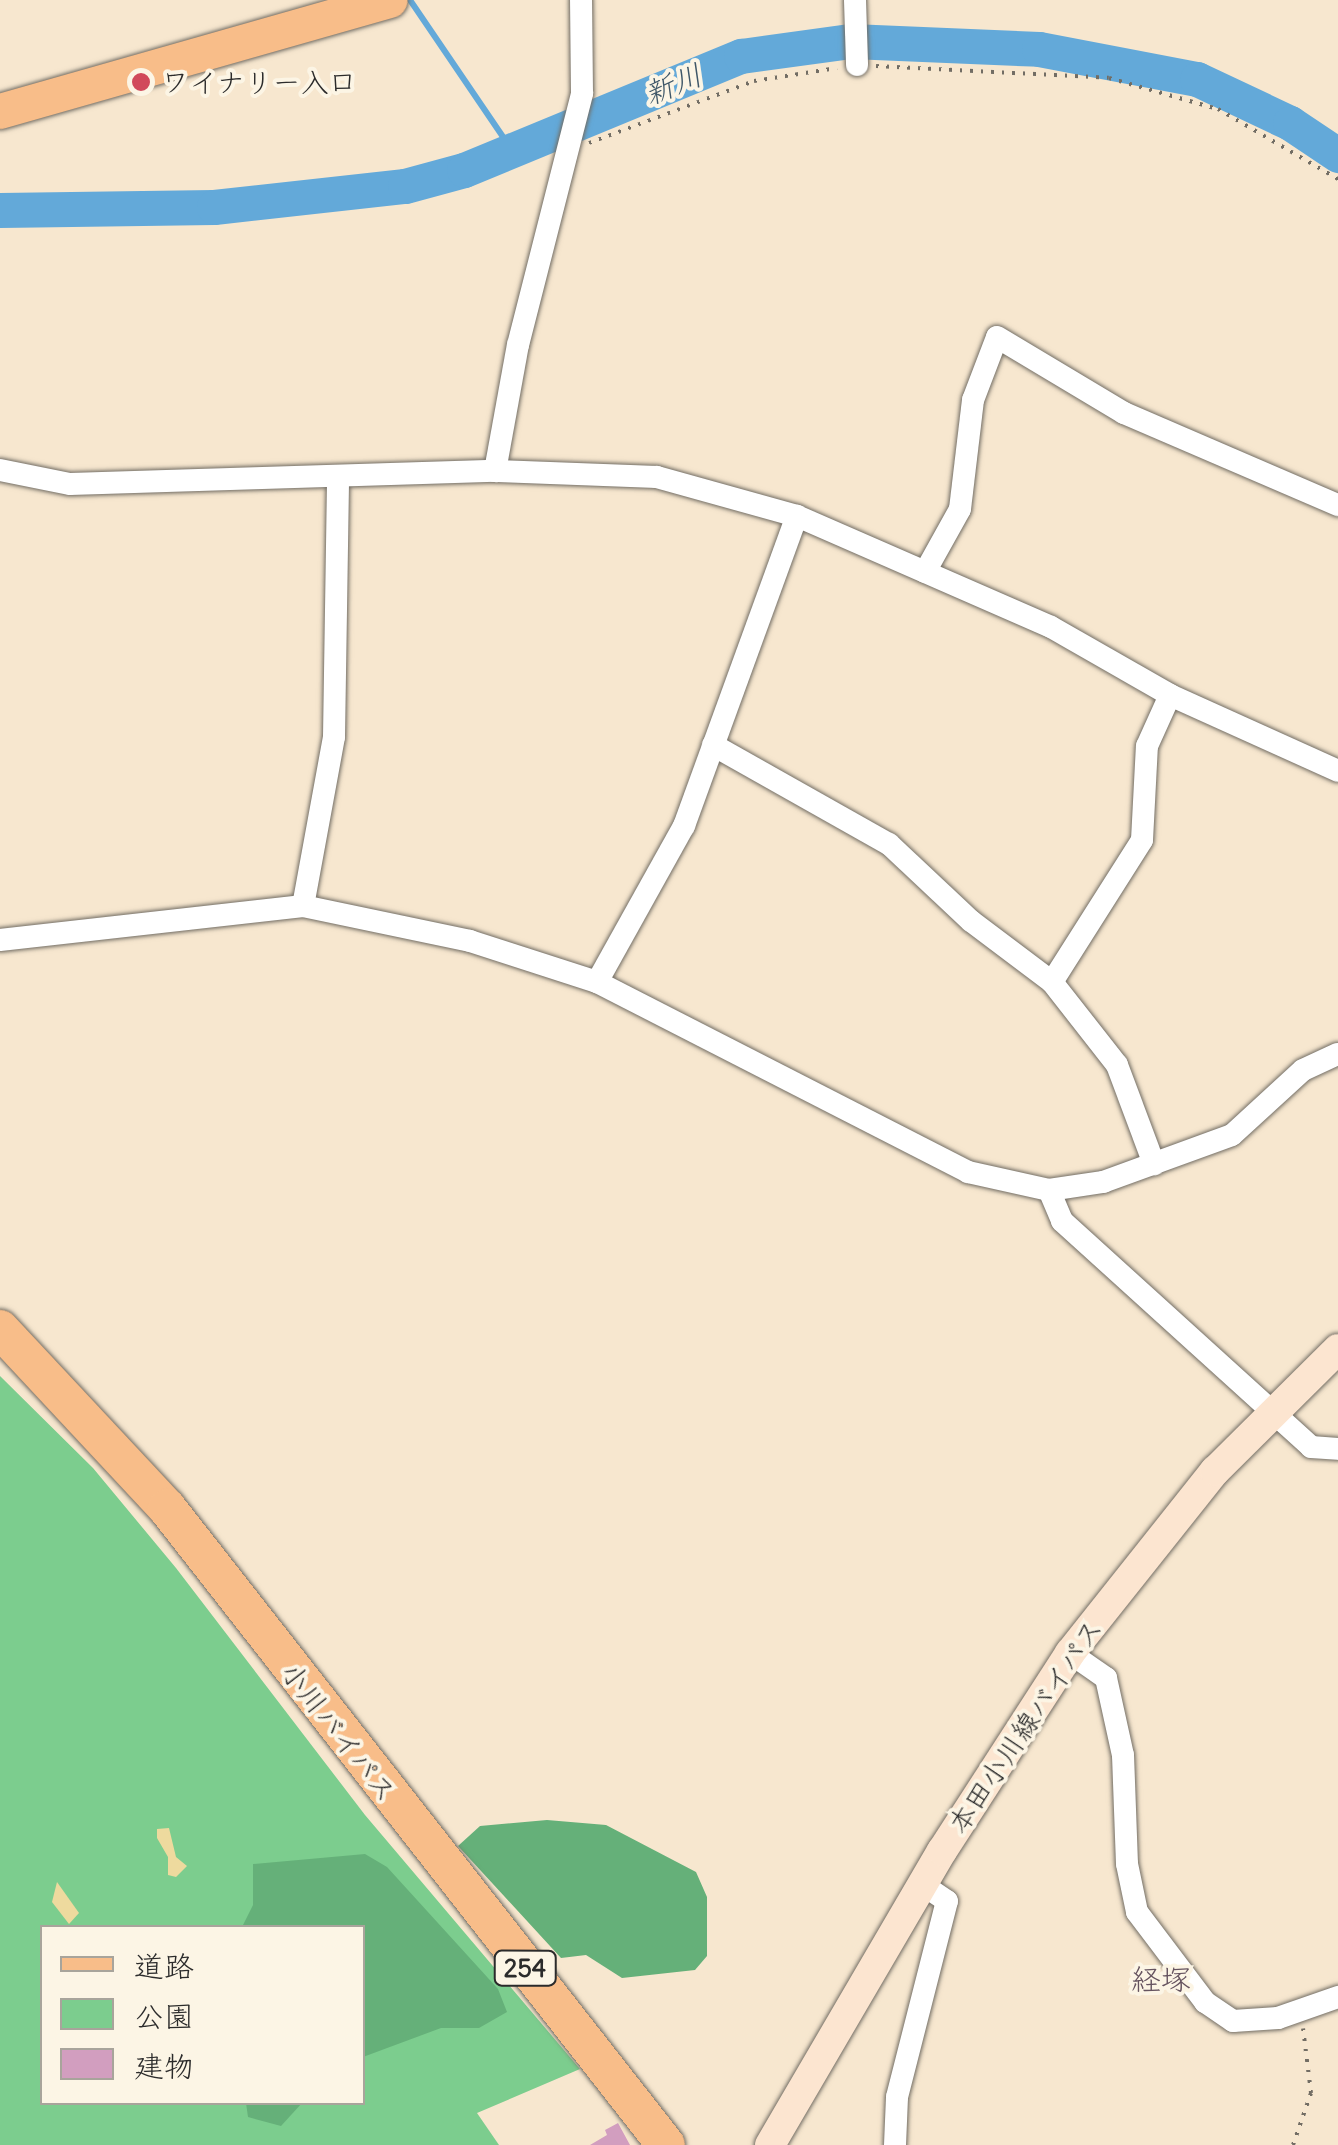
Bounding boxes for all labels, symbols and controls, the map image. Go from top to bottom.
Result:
water label: 新川 [638,56,708,112]
place label: ワイナリー入口 [161,65,357,99]
marker: ワイナリー入口 [130,71,152,93]
street label: 本田小川線バイパス [941,1612,1109,1840]
street label: 小川バイパス [274,1655,404,1809]
legend [40,1925,365,2105]
text: 道路 [134,1947,194,1985]
road number: 254 [492,1948,558,1988]
district label: 経塚 [1131,1961,1191,1997]
text: 公園 [134,1997,194,2035]
text: 建物 [134,2047,194,2085]

